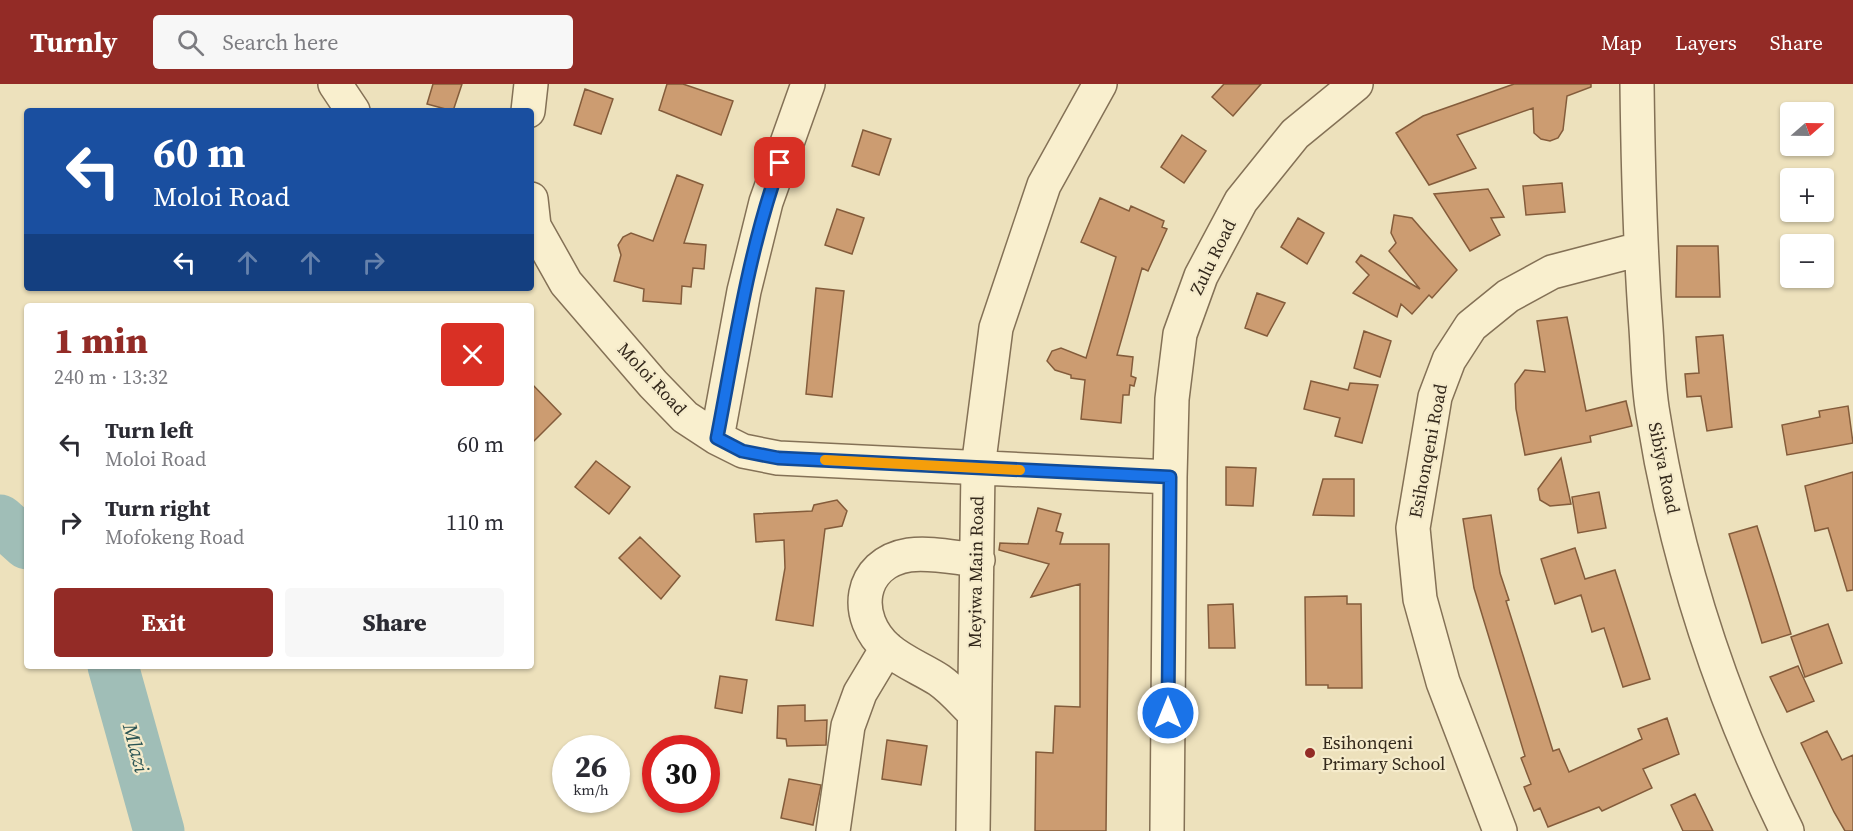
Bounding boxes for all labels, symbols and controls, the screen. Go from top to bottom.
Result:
search box [153,15,573,69]
text: Turnly [30,23,117,61]
icon: search [174,26,207,59]
text: Search here [222,27,338,57]
text: Map [1601,28,1642,57]
text: Layers [1675,28,1737,57]
text: Share [1770,28,1823,57]
north arrow [1780,102,1834,156]
map controls [1780,102,1834,288]
text: 60 m [153,123,246,181]
icon: left [54,132,132,210]
pin [754,137,805,188]
icon: arrive [763,146,796,179]
button: + [1780,168,1834,222]
text: Moloi Road [153,178,290,215]
street label: Zulu Road [1184,215,1242,299]
button: − [1780,234,1834,288]
icon: left [168,246,201,279]
icon: ahead [231,246,264,279]
icon: ahead [294,246,327,279]
icon: right [357,246,390,279]
text: 1 min [54,316,148,365]
button: close [441,323,504,386]
street label: Moloi Road [612,337,693,421]
text: 240 m · 13:32 [54,363,168,391]
street label: Esihonqeni Road [1402,382,1453,520]
text: Turn left [105,415,193,445]
street label: Sibiya Road [1643,420,1686,516]
icon: left [54,428,87,461]
text: 60 m [457,429,504,459]
text: Moloi Road [105,445,206,473]
text: Turn right [105,493,210,523]
street label: Meyiwa Main Road [962,496,989,648]
icon: right [54,506,87,539]
text: 110 m [446,507,504,537]
text: Mofokeng Road [105,523,244,551]
button: Exit [54,588,273,657]
button: Share [285,588,504,657]
position arrow [1136,681,1200,745]
water label: Mlazi [116,719,156,776]
place label: Esihonqeni Primary School [1322,730,1445,776]
speed limit sign: 30 [642,735,720,813]
text: 26 [575,746,607,787]
marker: Esihonqeni Primary School [1303,746,1317,760]
text: km/h [573,779,609,800]

